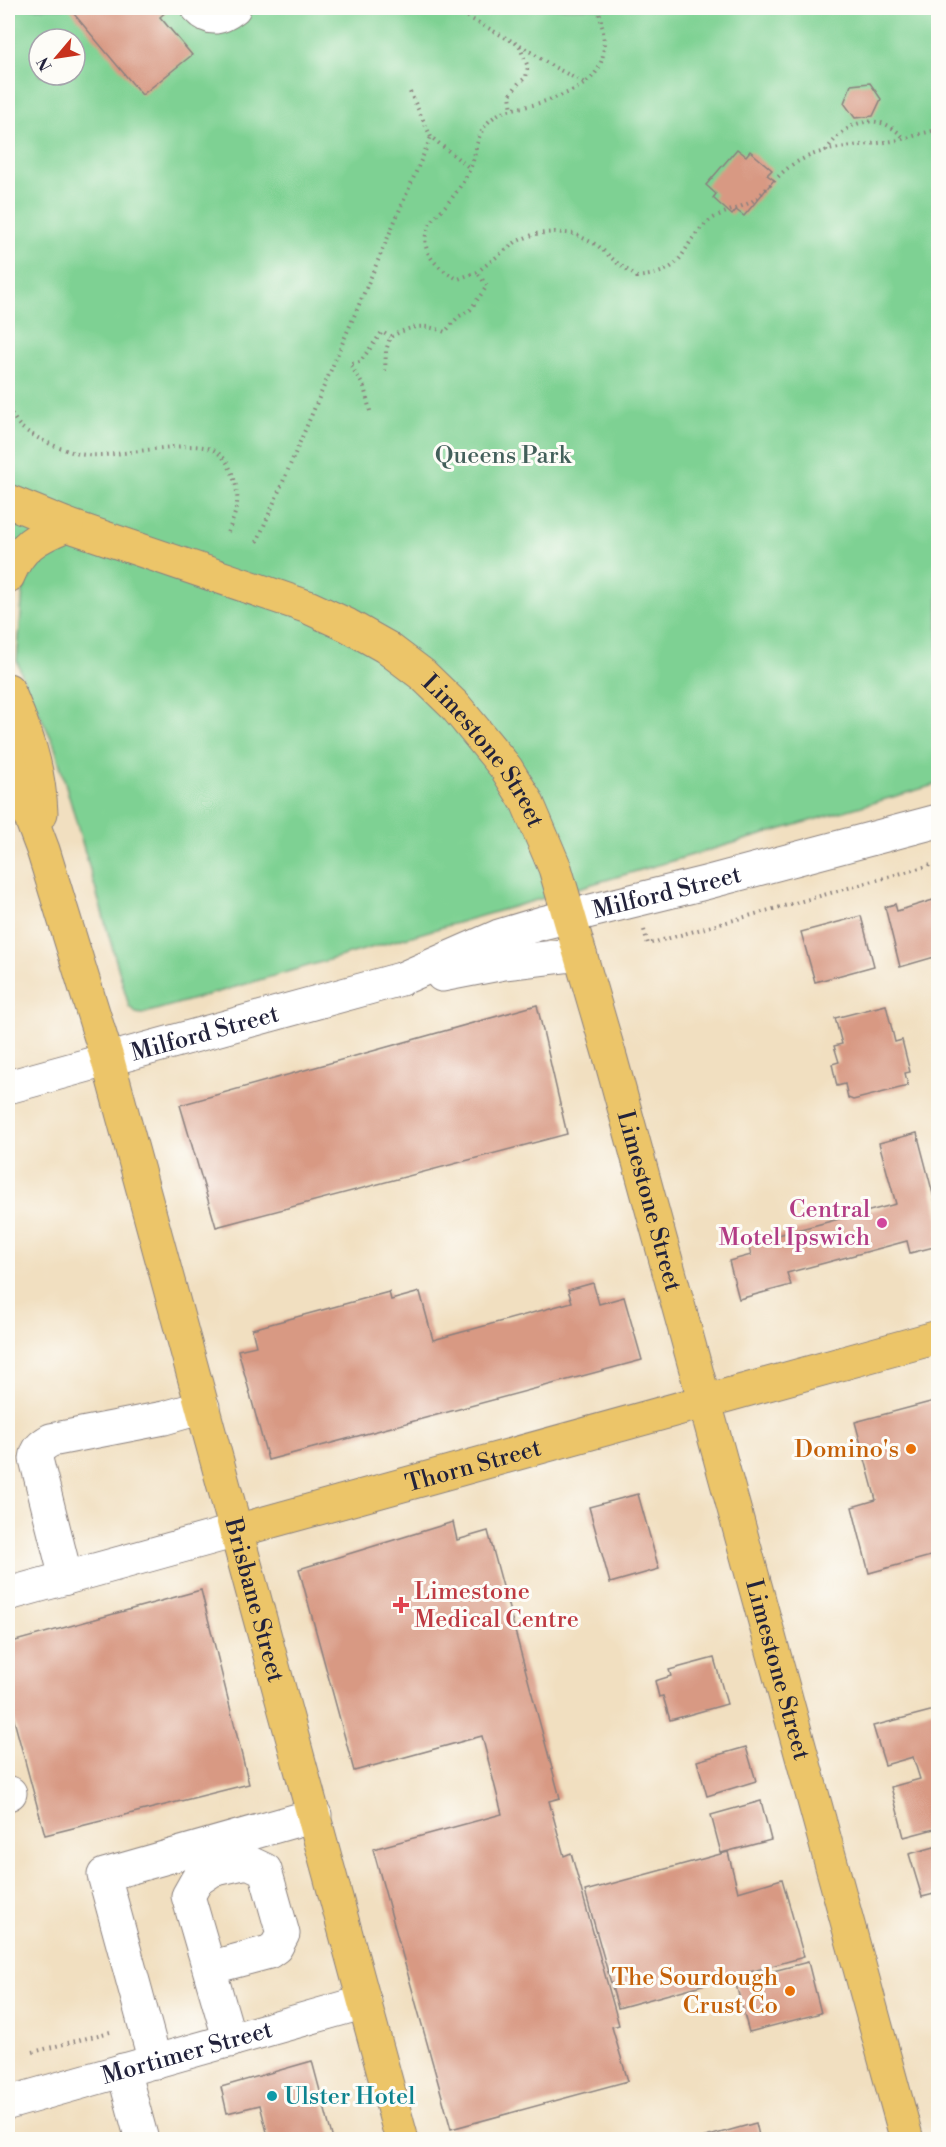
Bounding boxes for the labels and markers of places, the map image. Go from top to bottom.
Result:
place label: Central Motel Ipswich [718,1195,870,1253]
marker: Central Motel Ipswich [875,1216,889,1230]
place label: Domino's [794,1435,899,1465]
marker: Domino's [904,1442,918,1456]
place label: Limestone Medical Centre [414,1577,579,1635]
marker: Limestone Medical Centre [392,1596,410,1614]
place label: The Sourdough Crust Co [612,1963,778,2021]
marker: The Sourdough Crust Co [783,1984,797,1998]
place label: Ulster Hotel [284,2082,415,2112]
marker: Ulster Hotel [265,2089,279,2103]

